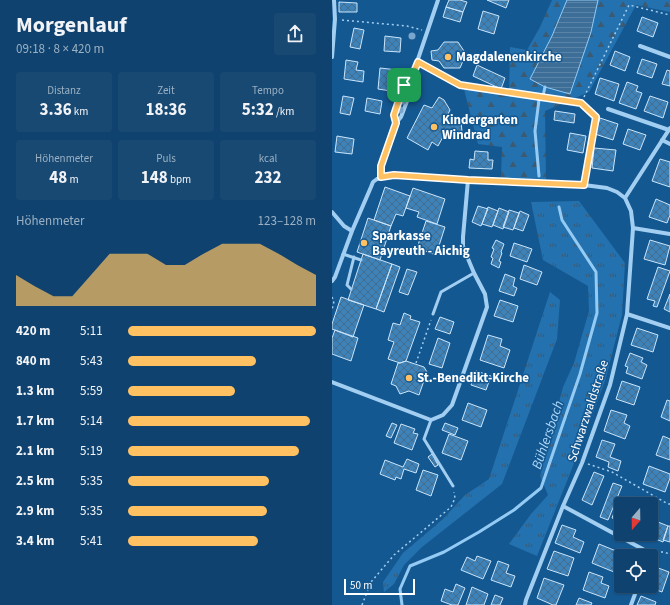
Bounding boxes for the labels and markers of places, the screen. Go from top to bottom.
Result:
place label: Magdalenenkirche [456,48,562,66]
marker: Magdalenenkirche [443,52,453,62]
pin [387,68,421,102]
place label: Kindergarten Windrad [442,111,518,144]
marker: Kindergarten Windrad [429,122,439,132]
place label: Sparkasse Bayreuth - Aichig [372,227,470,260]
marker: Sparkasse Bayreuth - Aichig [359,238,369,248]
place label: St.-Benedikt-Kirche [417,369,529,387]
marker: St.-Benedikt-Kirche [404,373,414,383]

